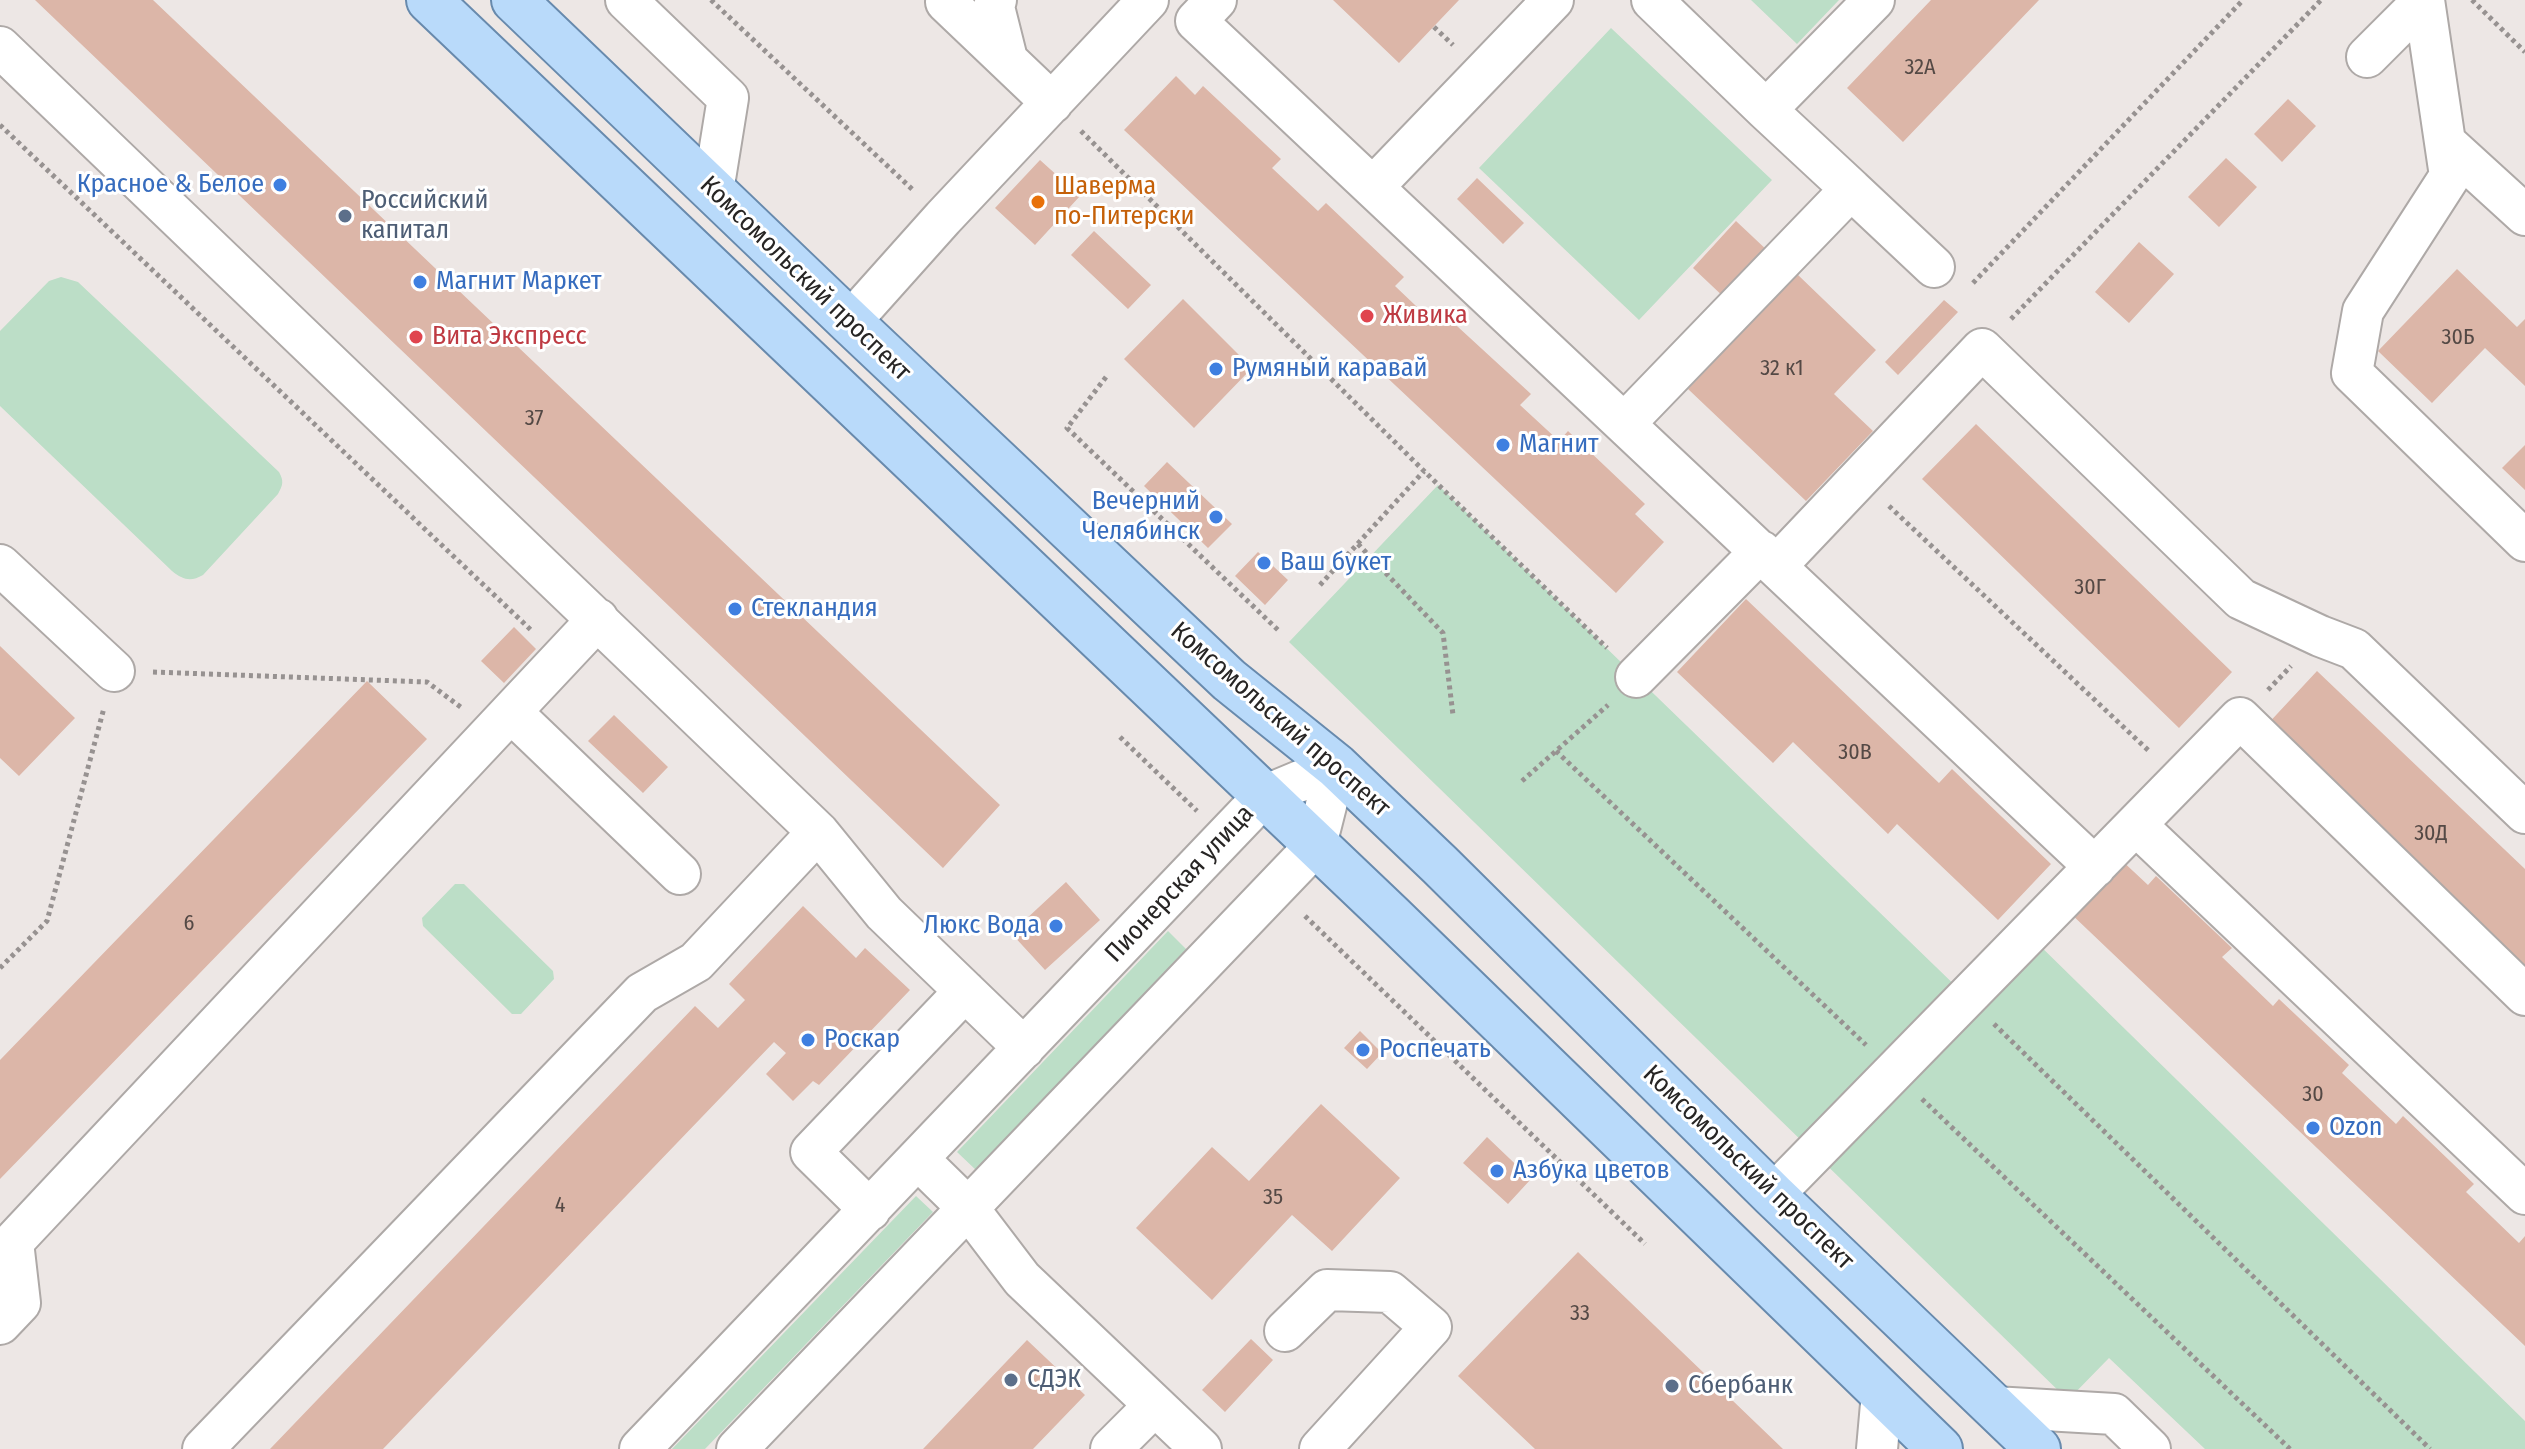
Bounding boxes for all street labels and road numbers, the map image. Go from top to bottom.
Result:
street label: Комсомольский проспект [693,170,917,388]
street label: Комсомольский проспект [1164,616,1396,824]
street label: Пионерская улица [1099,799,1261,969]
street label: Комсомольский проспект [1636,1059,1860,1277]

